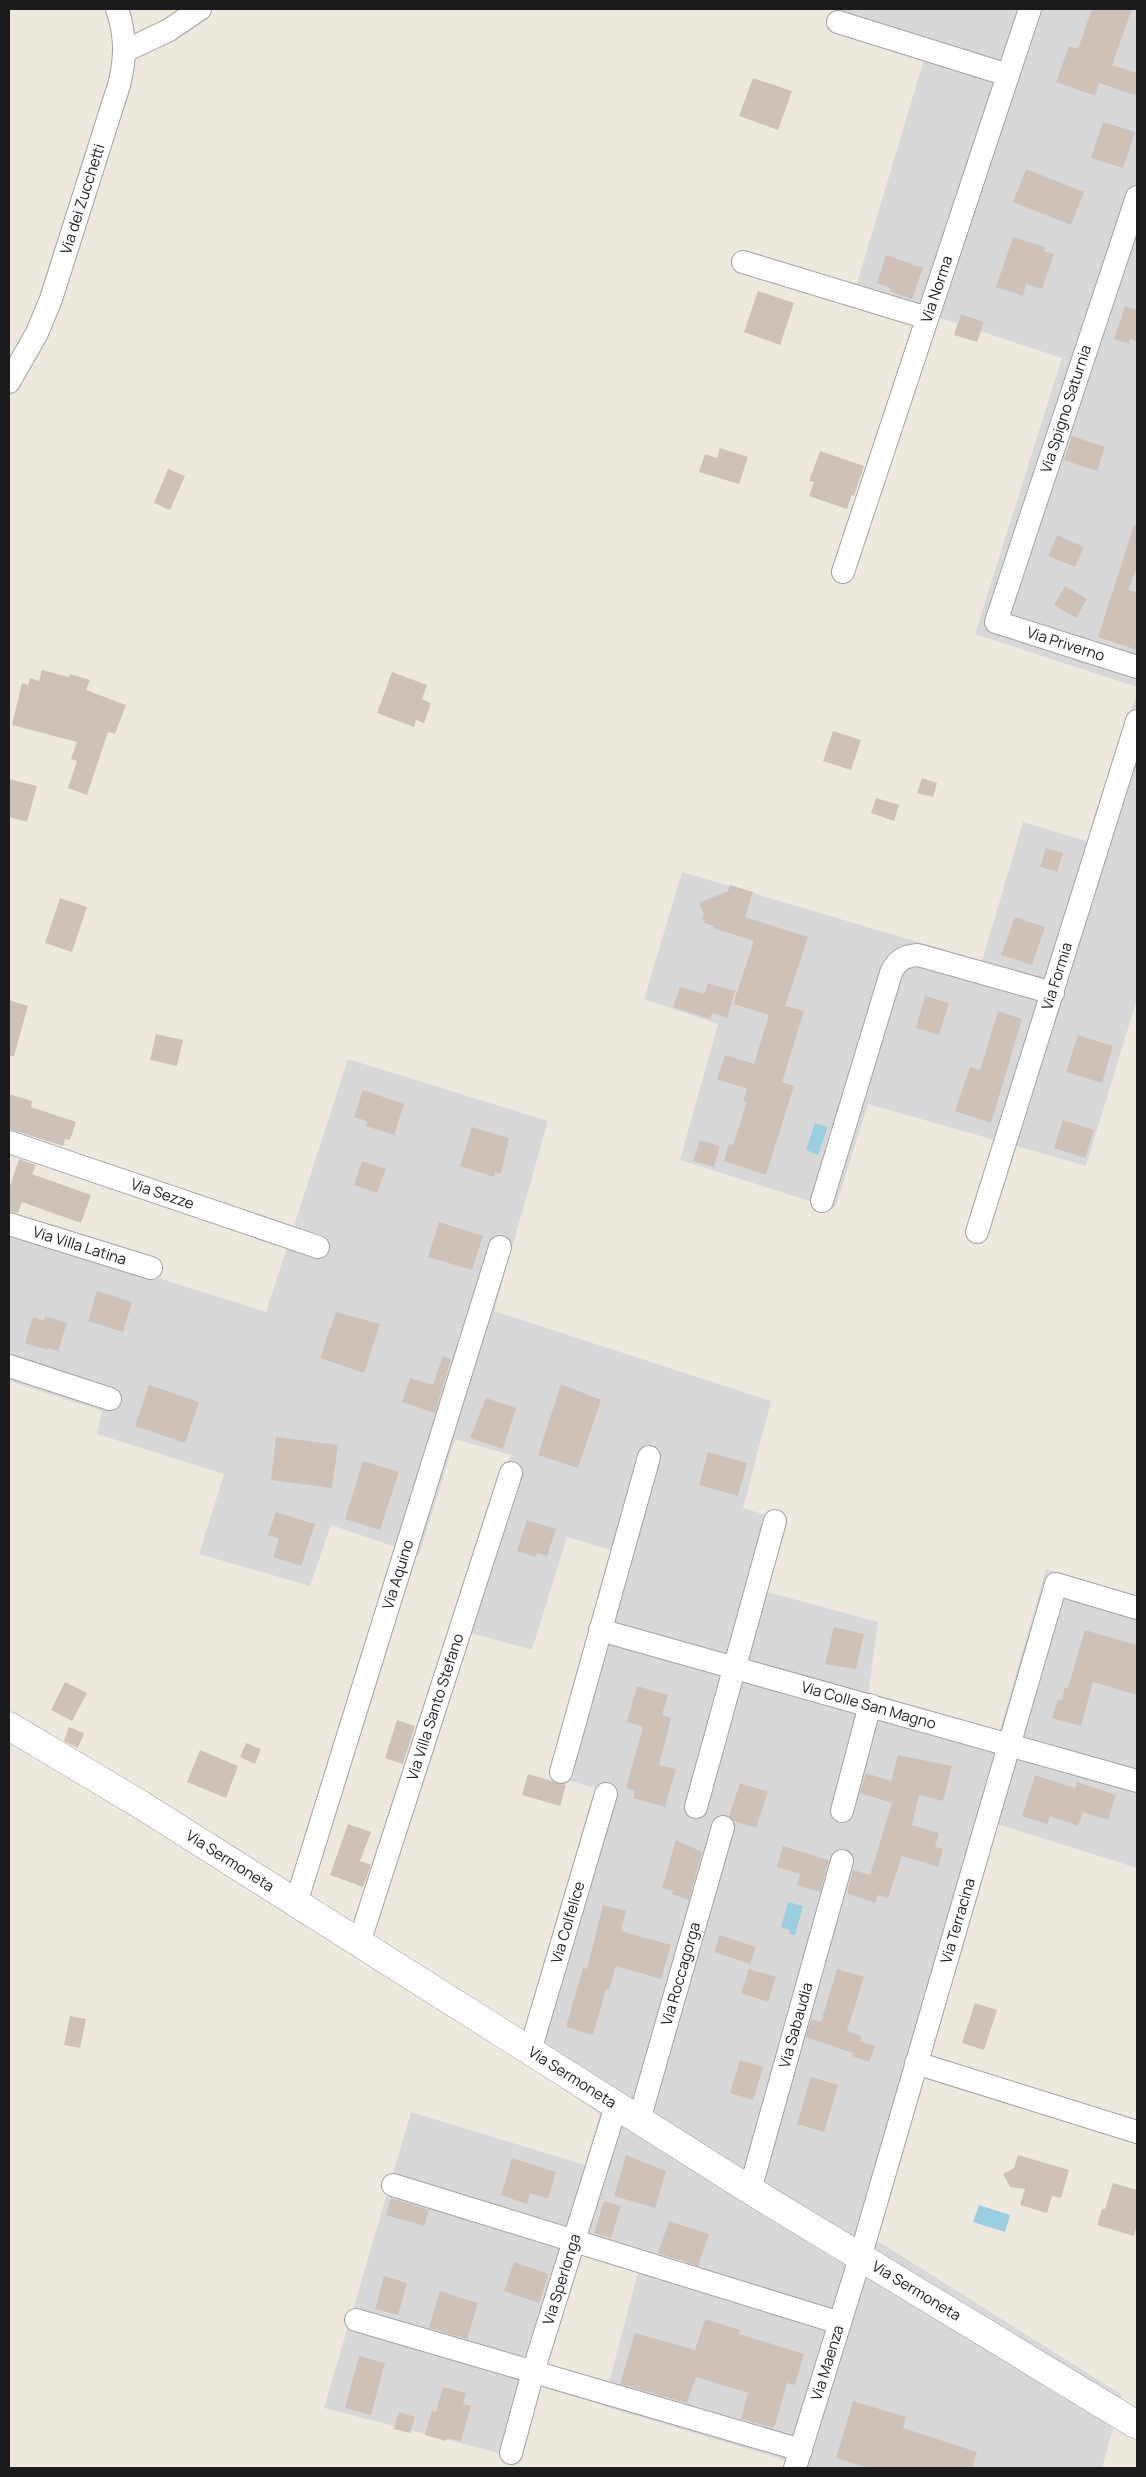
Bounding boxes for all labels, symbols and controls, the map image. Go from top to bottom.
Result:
street label: Via dei Zucchetti [55,141,110,257]
street label: Via Norma [916,253,957,325]
street label: Via Spigno Saturnia [1035,342,1096,476]
street label: Via Priverno [1024,621,1108,666]
street label: Via Formia [1036,940,1077,1013]
street label: Via Sezze [128,1173,197,1214]
street label: Via Villa Latina [30,1221,129,1270]
street label: Via Aquino [377,1537,418,1612]
street label: Via Villa Santo Stefano [401,1631,468,1783]
street label: Via Colle San Magno [799,1676,939,1734]
street label: Via Sermoneta [182,1825,278,1896]
street label: Via Terracina [935,1876,980,1966]
street label: Via Colfelice [545,1879,590,1966]
street label: Via Roccagorga [656,1920,705,2028]
street label: Via Sabaudia [774,1980,818,2070]
street label: Via Sermoneta [524,2041,621,2113]
street label: Via Sperlonga [537,2231,586,2327]
street label: Via Sermoneta [868,2256,965,2326]
street label: Via Maenza [806,2322,849,2403]

